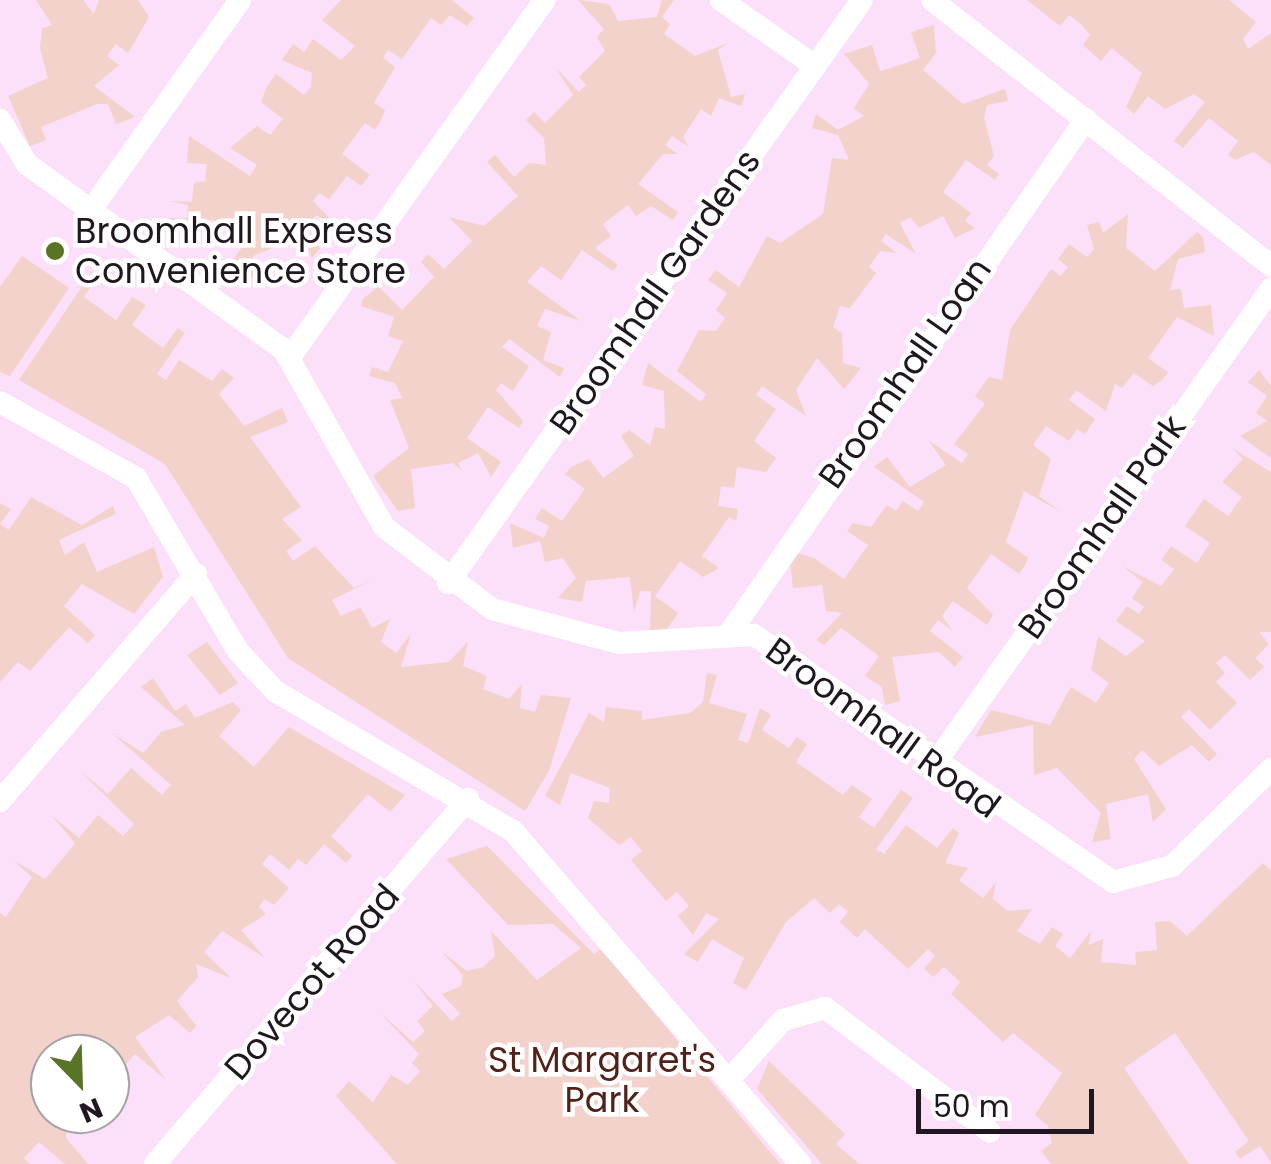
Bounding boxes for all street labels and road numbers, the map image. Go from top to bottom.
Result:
street label: Broomhall Gardens [541,142,769,442]
street label: Broomhall Loan [810,250,1000,496]
street label: Broomhall Park [1009,407,1195,647]
street label: Broomhall Road [758,629,1008,827]
street label: Dovecot Road [216,876,408,1088]

